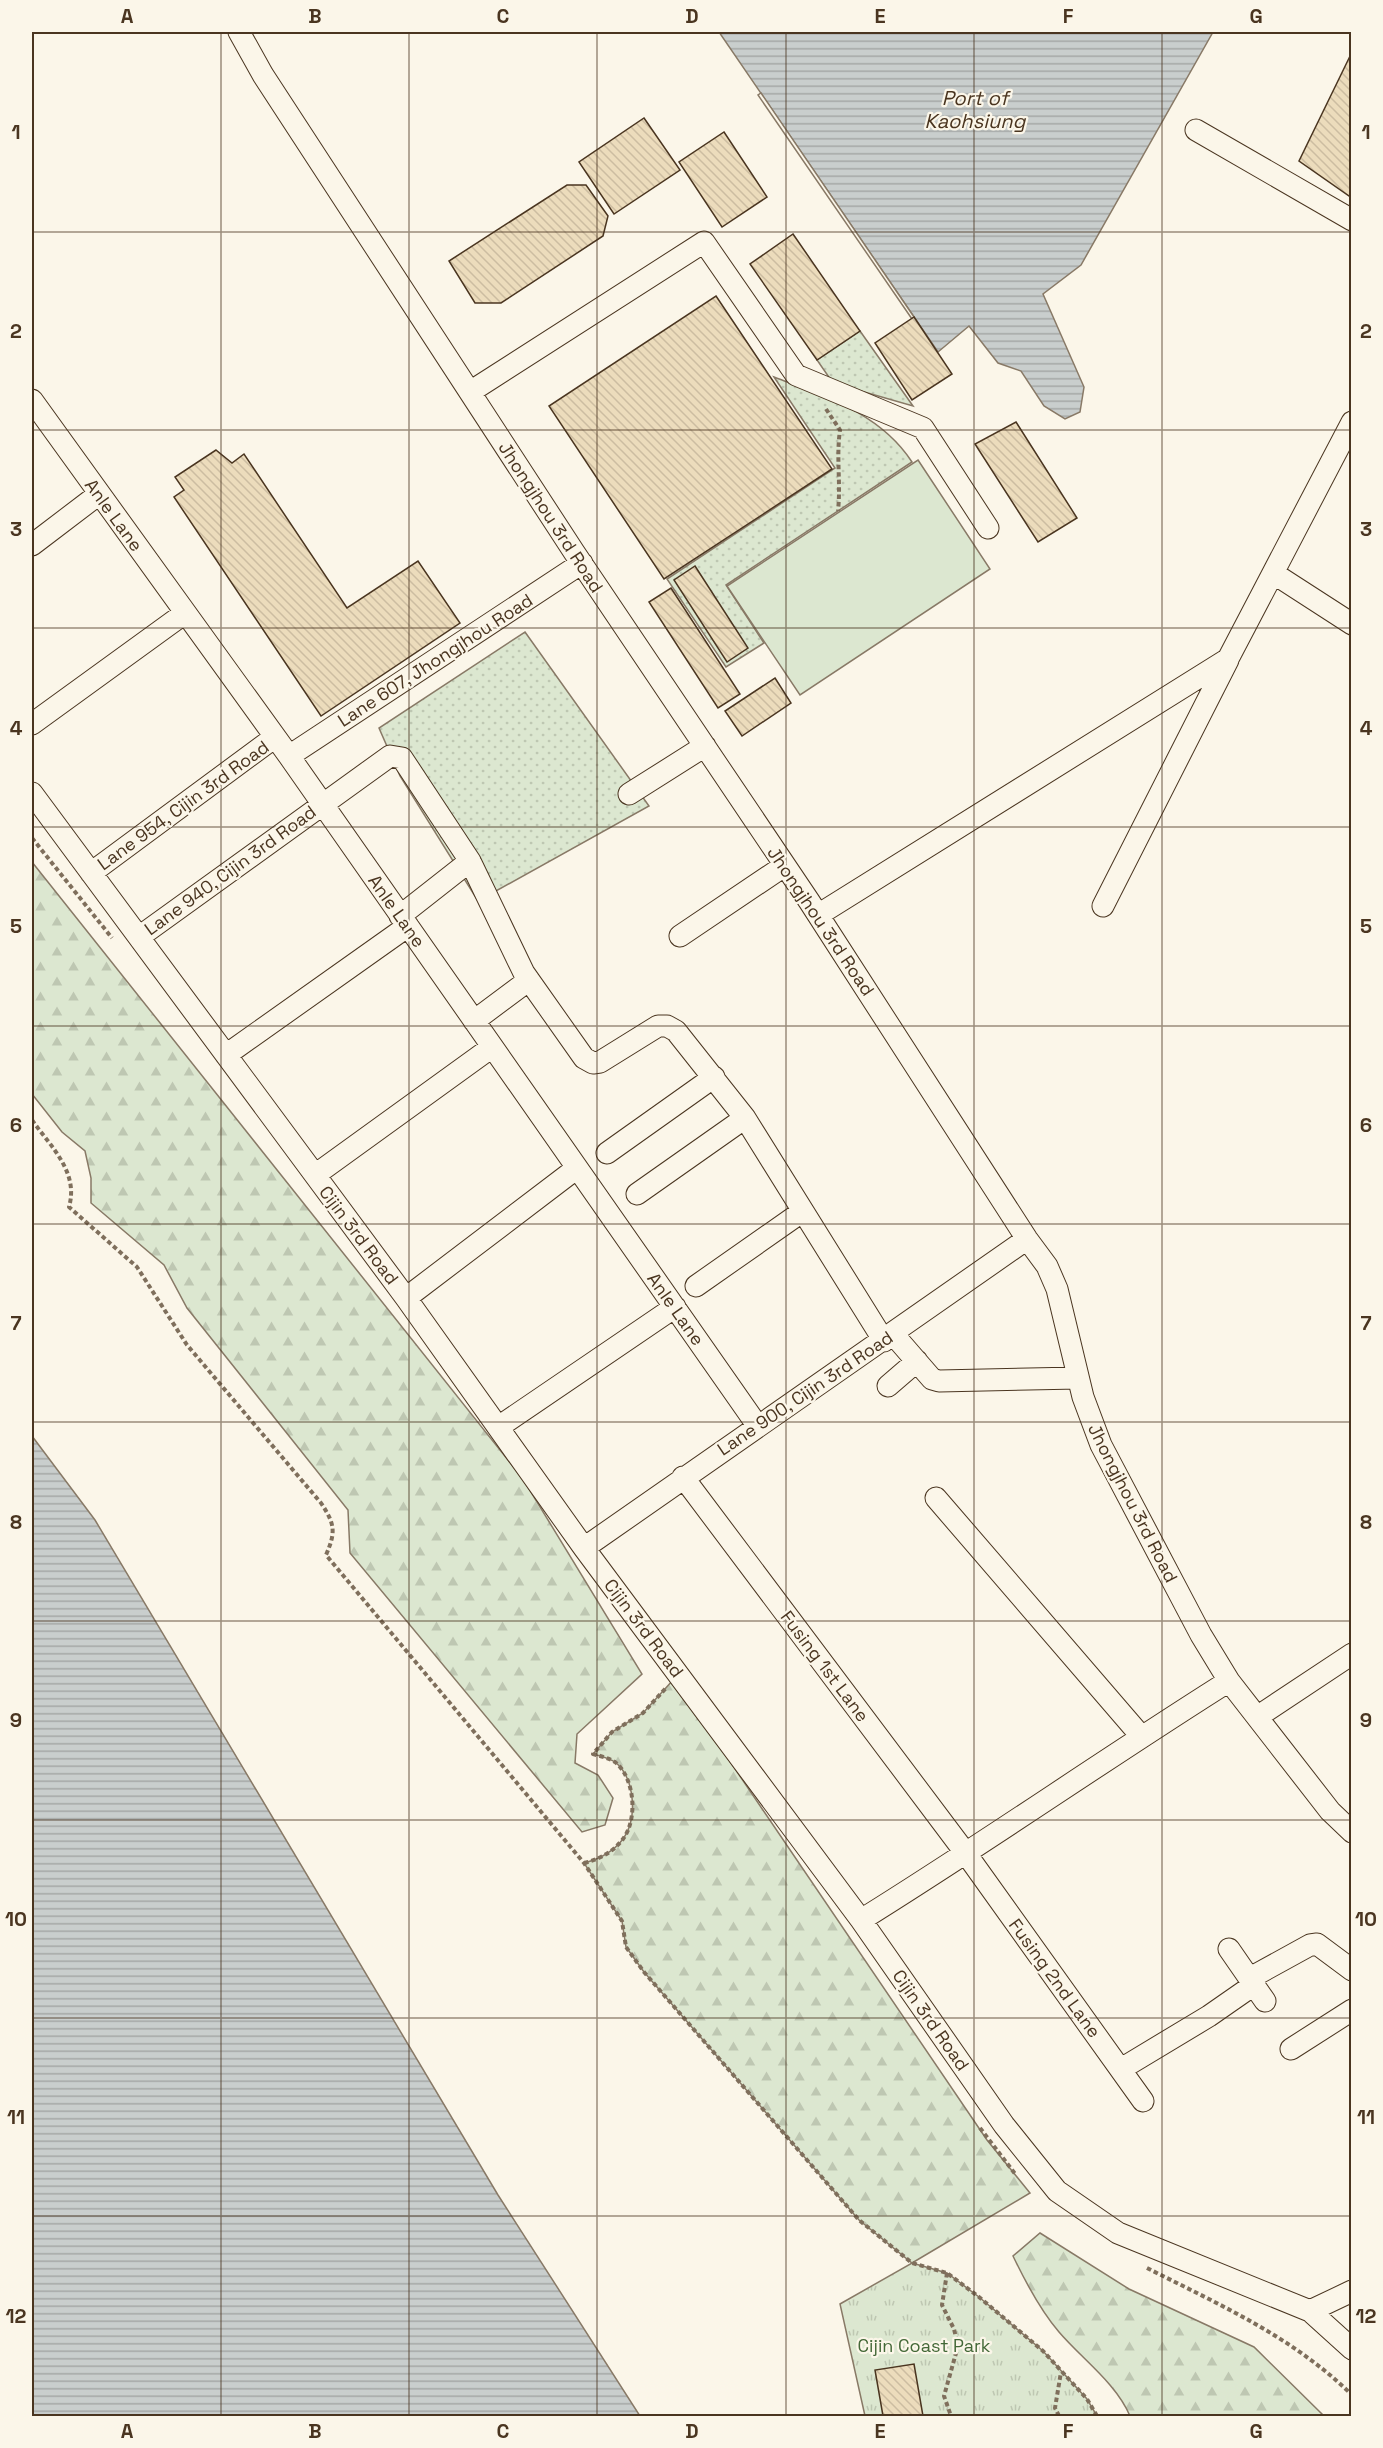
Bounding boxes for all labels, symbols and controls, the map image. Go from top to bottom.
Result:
text: A [121,3,134,29]
text: B [308,3,322,29]
text: C [497,3,510,29]
text: D [685,3,699,29]
text: E [874,3,886,29]
text: F [1063,3,1074,29]
text: G [1249,3,1263,29]
water label: Port of Kaohsiung [925,85,1027,134]
text: 1 [11,119,21,145]
text: 1 [1361,119,1371,145]
text: 2 [10,318,22,344]
text: 2 [1360,318,1372,344]
street label: Jhongjhou 3rd Road [494,437,608,597]
street label: Anle Lane [80,474,148,556]
text: 3 [10,516,22,542]
text: 3 [1360,516,1372,542]
street label: Lane 607, Jhongjhou Road [333,588,537,732]
text: 4 [10,715,23,741]
text: 4 [1360,715,1373,741]
street label: Lane 954, Cijin 3rd Road [93,735,273,875]
street label: Lane 940, Cijin 3rd Road [140,800,320,940]
street label: Jhongjhou 3rd Road [762,842,880,1000]
street label: Anle Lane [364,870,430,952]
text: 5 [10,913,22,939]
text: 5 [1360,913,1372,939]
text: 6 [10,1112,22,1138]
text: 6 [1360,1112,1372,1138]
street label: Cijin 3rd Road [314,1181,404,1289]
street label: Anle Lane [643,1268,709,1350]
text: 7 [10,1310,22,1336]
text: 7 [1360,1310,1372,1336]
street label: Lane 900, Cijin 3rd Road [713,1326,897,1460]
street label: Jhongjhou 3rd Road [1083,1420,1183,1586]
text: 8 [10,1509,22,1535]
text: 8 [1360,1509,1372,1535]
street label: Cijin 3rd Road [599,1574,689,1682]
street label: Fusing 1st Lane [776,1606,874,1726]
text: 9 [10,1707,22,1733]
text: 9 [1360,1707,1372,1733]
text: 10 [5,1906,27,1932]
text: 10 [1355,1906,1377,1932]
street label: Fusing 2nd Lane [1004,1914,1106,2042]
street label: Cijin 3rd Road [888,1965,974,2075]
text: 11 [7,2104,25,2130]
text: 11 [1357,2104,1375,2130]
text: 12 [6,2303,27,2329]
text: 12 [1356,2303,1377,2329]
park label: Cijin Coast Park [857,2334,991,2357]
text: A [121,2418,134,2444]
text: B [308,2418,322,2444]
text: C [497,2418,510,2444]
text: D [685,2418,699,2444]
text: E [874,2418,886,2444]
text: F [1063,2418,1074,2444]
text: G [1249,2418,1263,2444]

